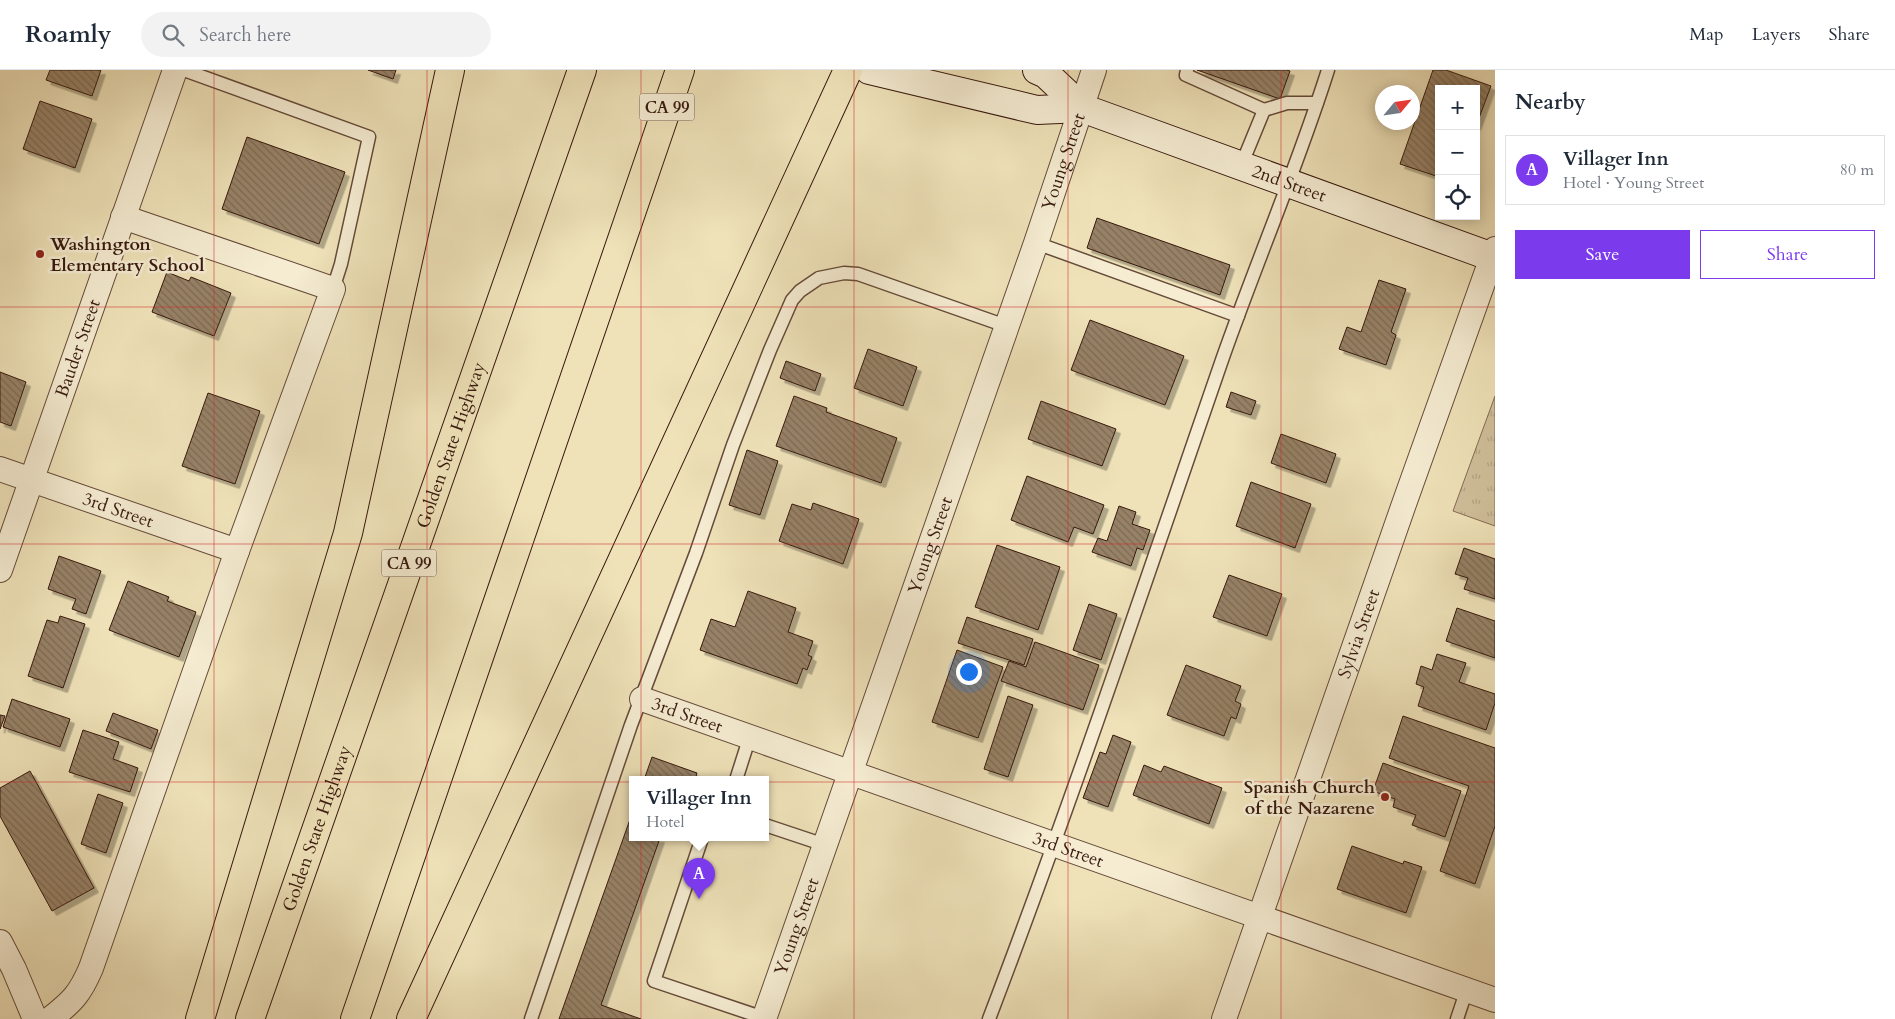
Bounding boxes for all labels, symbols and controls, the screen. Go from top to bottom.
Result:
search box [141,12,491,57]
text: Roamly [25,18,111,51]
icon: search [159,21,187,49]
text: Search here [199,22,291,48]
text: Map [1689,22,1724,47]
text: Layers [1752,22,1801,47]
text: Share [1829,22,1870,47]
north arrow [1375,85,1420,130]
map controls [1435,85,1480,220]
button: + [1435,85,1480,130]
text: Nearby [1515,88,1586,117]
road number: CA 99 [640,94,694,121]
street label: Young Street [1036,109,1092,214]
button: − [1435,130,1480,175]
text: Villager Inn [1563,146,1669,172]
street label: 2nd Street [1248,159,1330,209]
text: A [1526,159,1538,181]
text: 80 m [1840,159,1874,181]
text: Hotel · Young Street [1563,172,1704,194]
button: locate [1435,175,1480,220]
button: Save [1515,230,1690,279]
button: Share [1700,230,1875,279]
place label: Washington Elementary School [49,232,204,278]
marker: Washington Elementary School [34,248,46,260]
street label: Bauder Street [49,296,107,401]
street label: Golden State Highway [411,358,492,532]
street label: 3rd Street [79,486,157,534]
street label: Young Street [902,493,959,597]
road number: CA 99 [382,549,436,576]
street label: Sylvia Street [1332,586,1386,682]
your location [956,659,982,685]
street label: 3rd Street [648,691,726,740]
street label: Golden State Highway [277,742,358,915]
place label: Spanish Church of the Nazarene [1244,775,1375,821]
popup [629,776,769,841]
text: Villager Inn [646,785,752,811]
marker: Spanish Church of the Nazarene [1379,791,1391,803]
text: Hotel [646,811,685,833]
street label: 3rd Street [1029,826,1107,874]
pin: A [683,858,715,899]
street label: Young Street [768,874,826,979]

